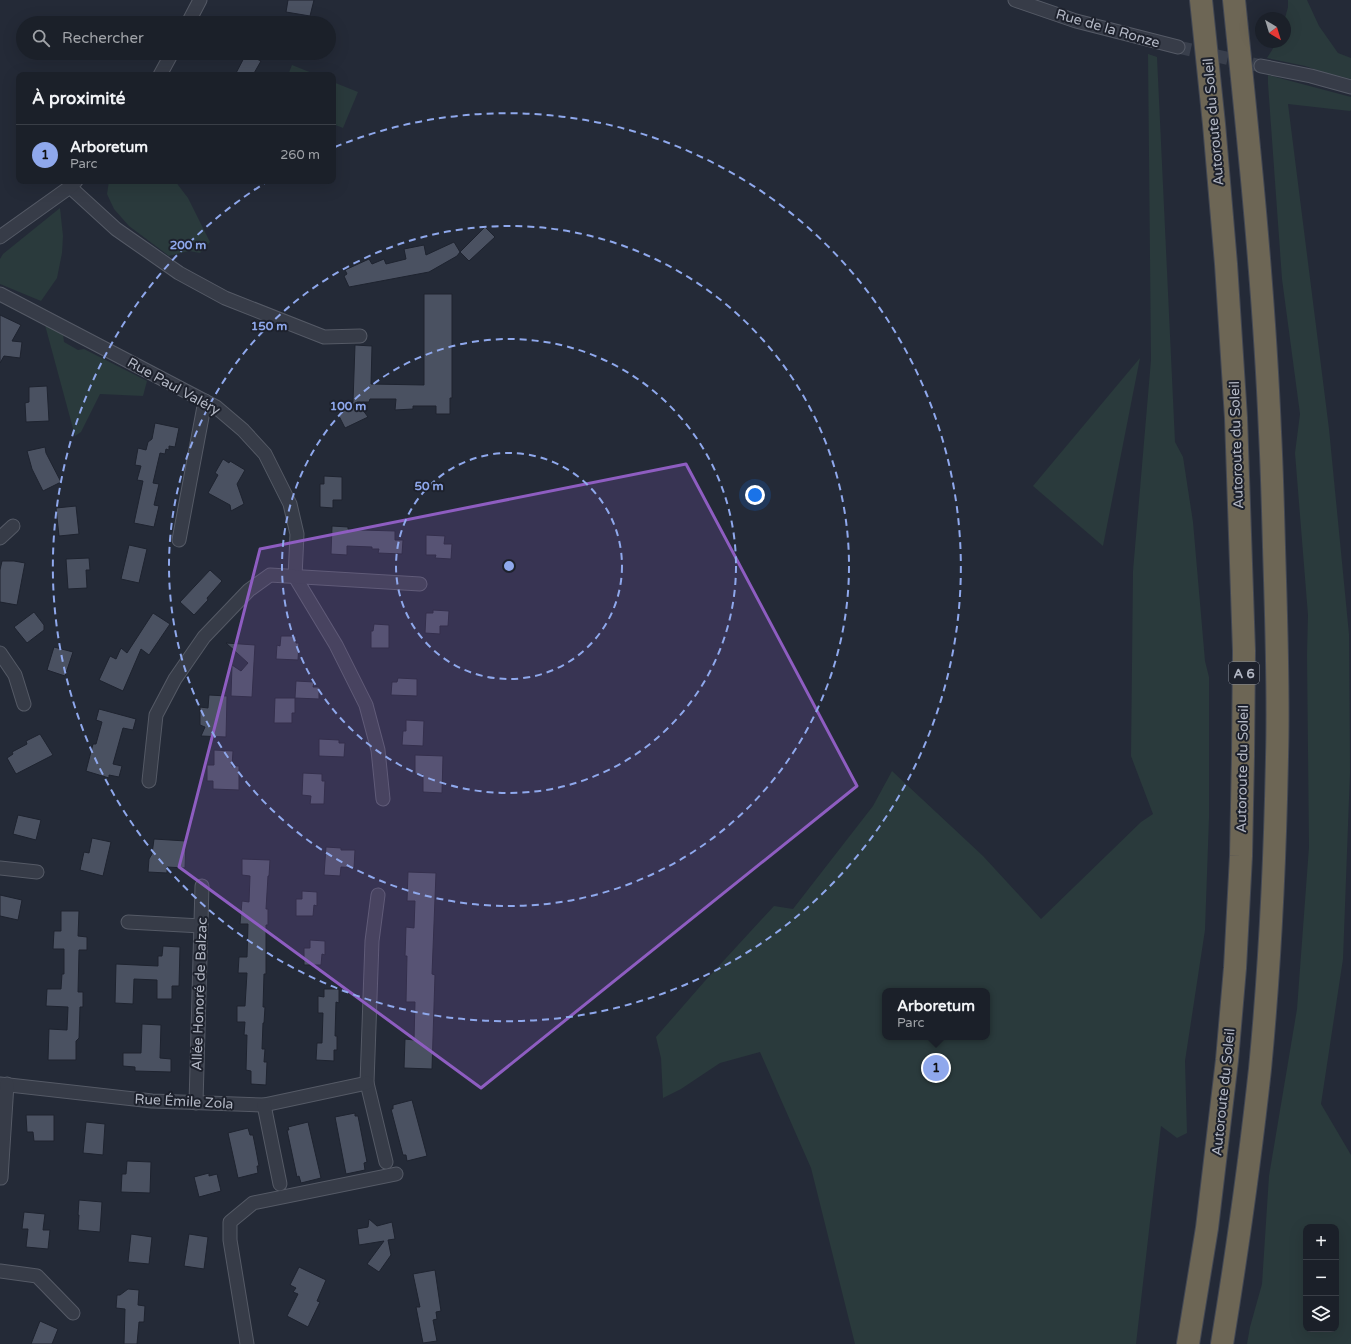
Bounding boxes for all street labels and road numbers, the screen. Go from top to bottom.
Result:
street label: Rue de la Ronze [1054,6,1162,51]
street label: Autoroute du Soleil [1199,57,1228,186]
street label: Rue Paul Valéry [124,354,224,419]
street label: Autoroute du Soleil [1226,381,1247,509]
road number: A 6 [1229,662,1259,684]
street label: Autoroute du Soleil [1233,705,1252,833]
street label: Allée Honoré de Balzac [188,917,211,1071]
street label: Autoroute du Soleil [1208,1027,1239,1157]
street label: Rue Émile Zola [134,1090,234,1113]

